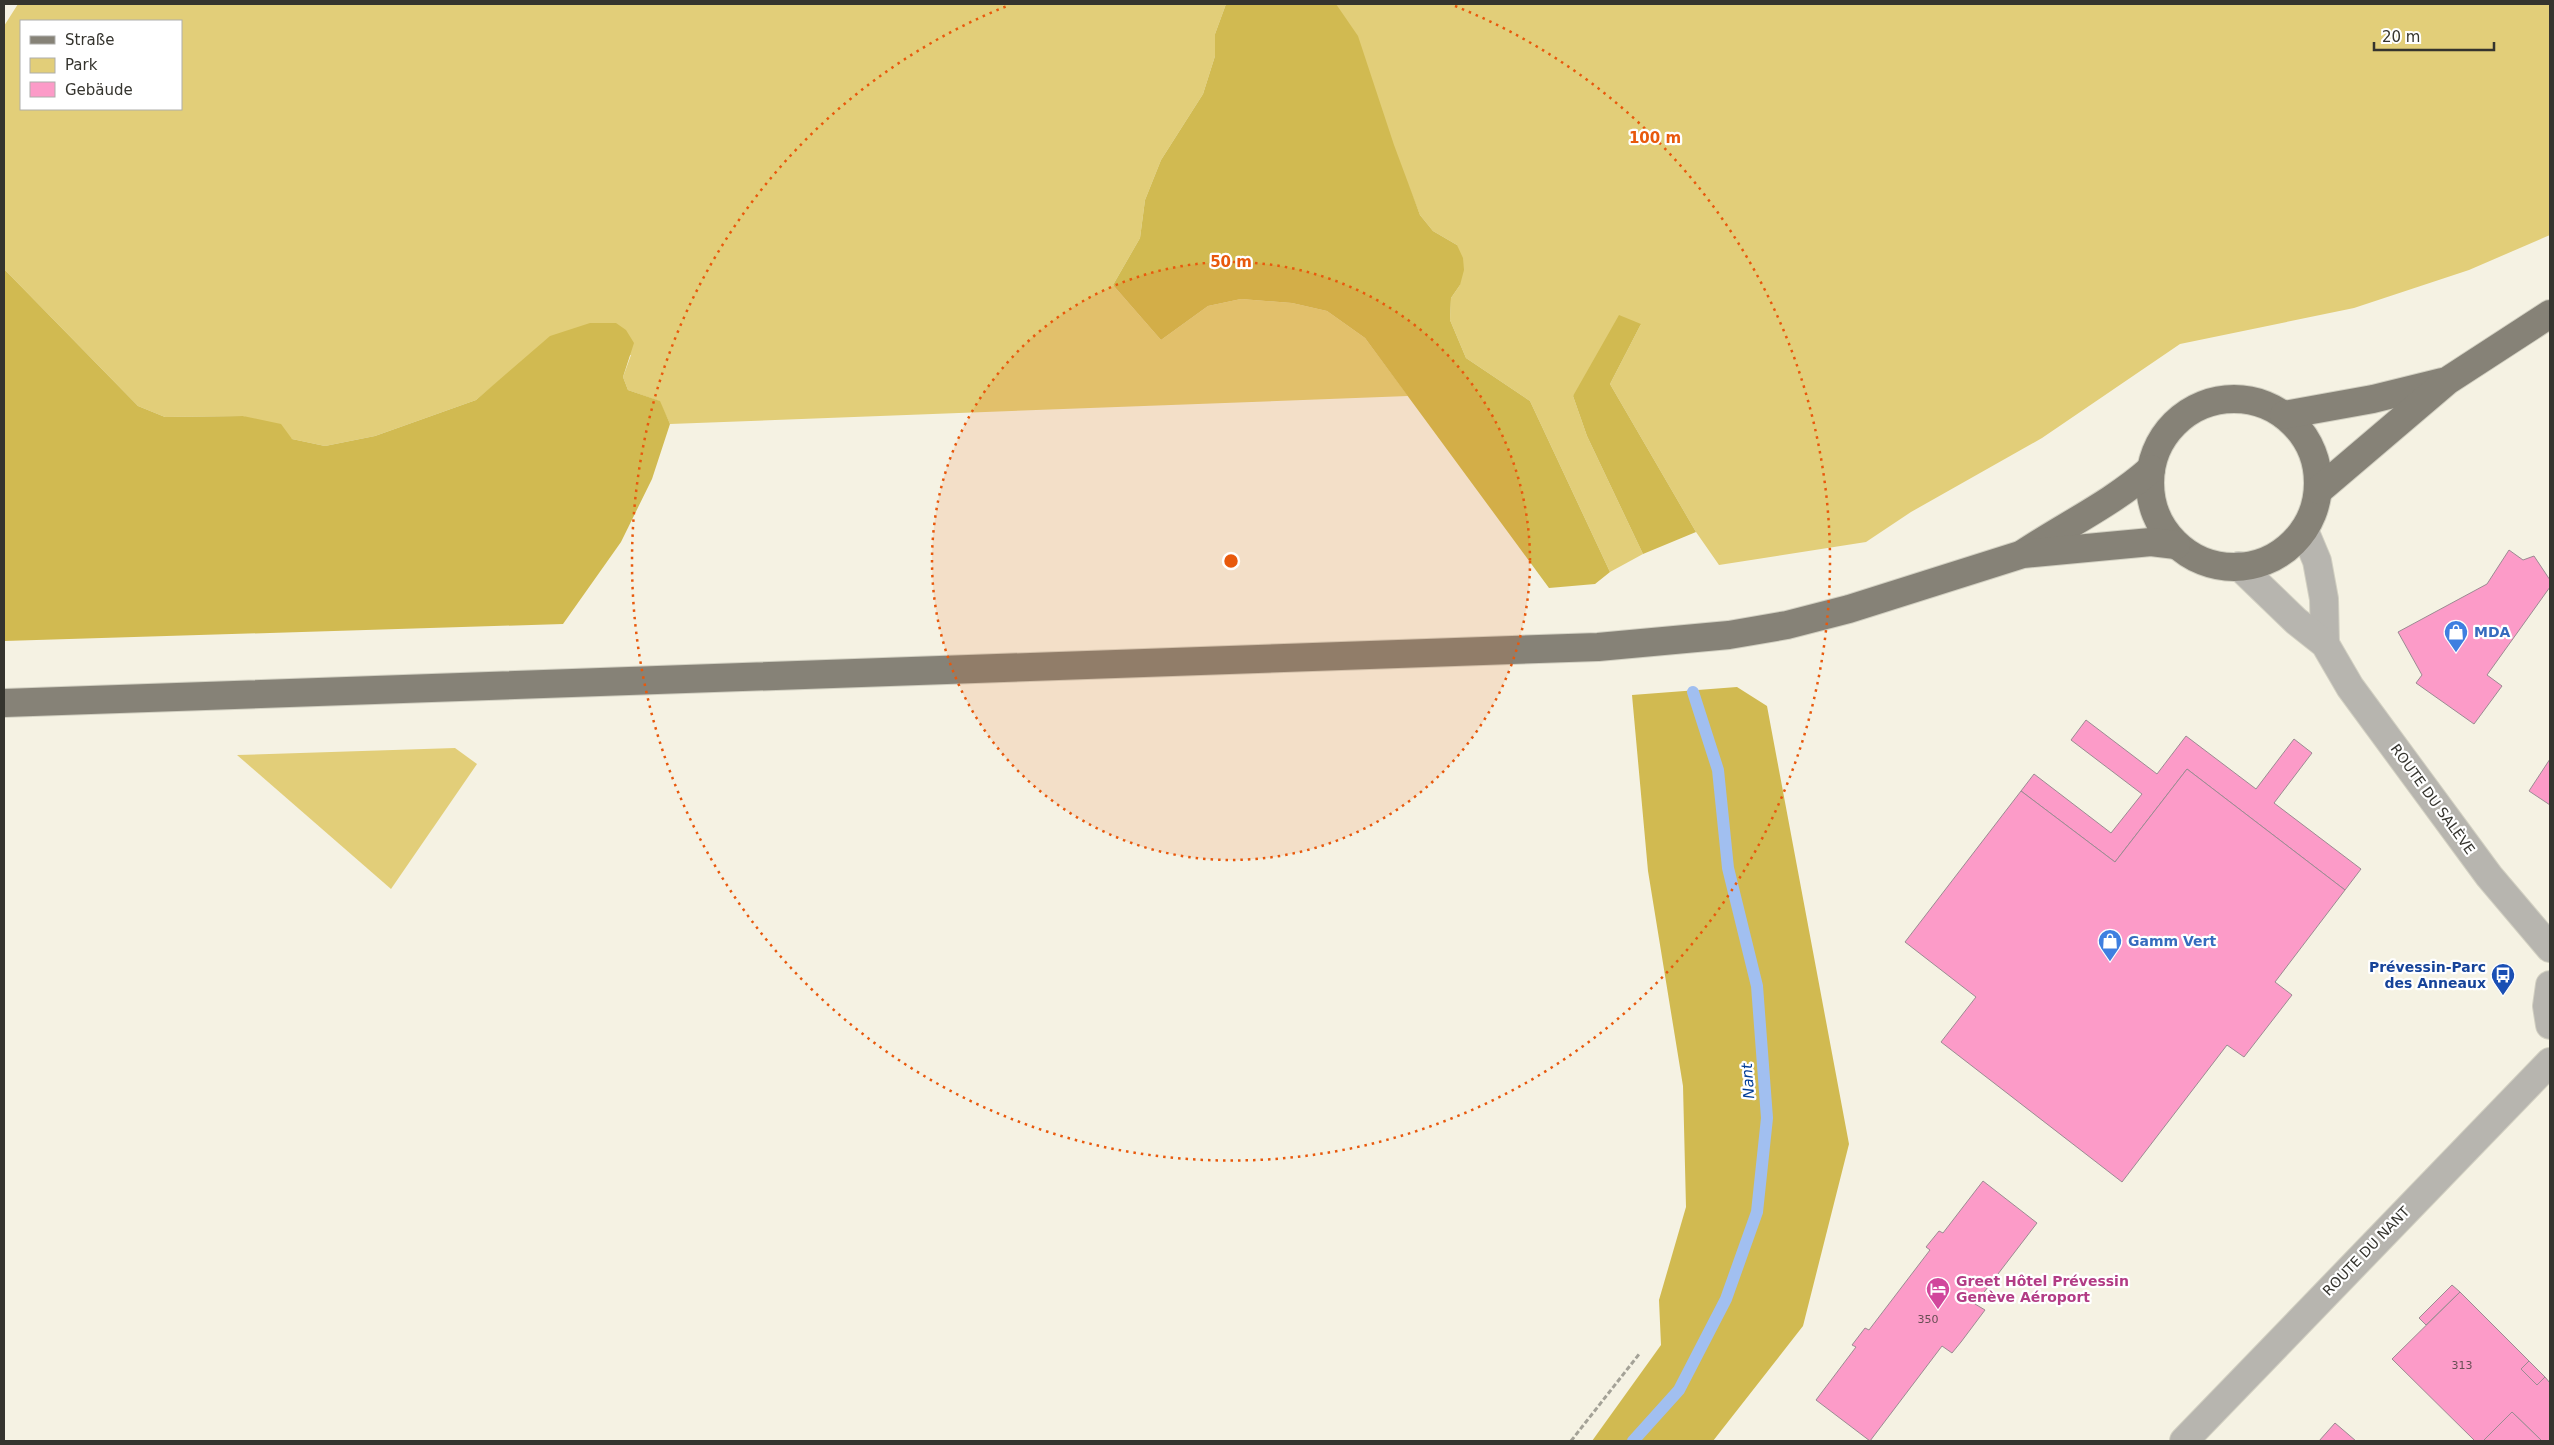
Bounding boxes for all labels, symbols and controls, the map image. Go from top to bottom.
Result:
legend [20,20,182,110]
scale bar [2374,20,2494,52]
text: 20 m [2382,28,2420,46]
text: Straße [65,31,114,49]
text: Park [65,56,98,74]
text: Gebäude [65,81,133,99]
text: 100 m [1629,129,1681,147]
text: 50 m [1210,253,1252,271]
centre of rings [1222,552,1240,570]
shop icon: MDA [2443,619,2469,653]
place label: MDA [2474,624,2511,640]
street label: ROUTE DU SALÈVE [2388,741,2478,857]
shop icon: Gamm Vert [2097,928,2123,962]
place label: Gamm Vert [2128,933,2216,949]
place label: Prévessin-Parc des Anneaux [2369,959,2486,991]
bus stop icon: Prévessin-Parc des Anneaux [2490,962,2516,996]
water label: Nant [1738,1061,1758,1099]
street label: ROUTE DU NANT [2319,1203,2413,1299]
place label: Greet Hôtel Prévessin Genève Aéroport [1956,1273,2129,1305]
hotel icon: Greet Hôtel Prévessin Genève Aéroport [1925,1276,1951,1310]
house number: 350 [1918,1313,1939,1326]
house number: 313 [2452,1359,2473,1372]

